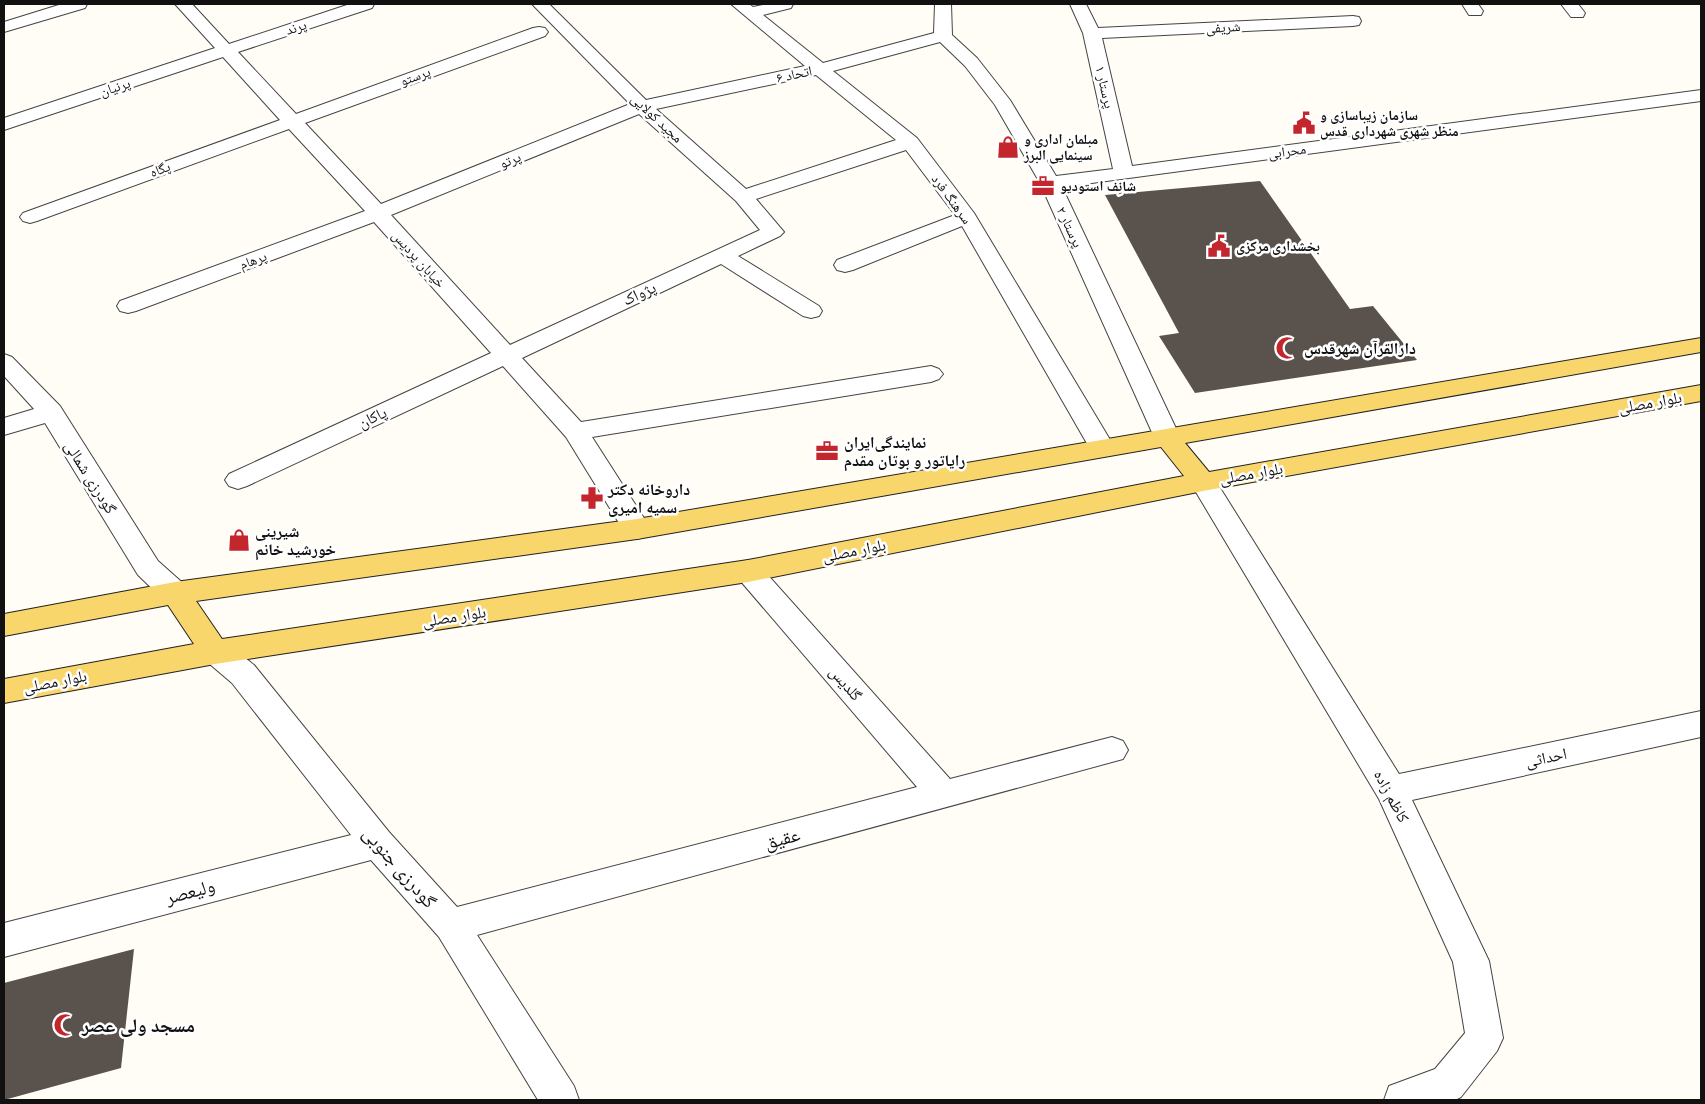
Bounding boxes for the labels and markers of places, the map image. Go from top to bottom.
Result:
place label: سازمان زیباسازی و منظر شهری شهرداری قدس [1320,106,1459,140]
public building icon: سازمان زیباسازی و منظر شهری شهرداری قدس [1291,110,1317,136]
place label: مبلمان اداری و سینمایی البرز [1023,130,1098,164]
shop icon: مبلمان اداری و سینمایی البرز [995,134,1021,160]
office icon: شانِف استودیو [1030,173,1056,199]
place label: شانِف استودیو [1060,177,1136,195]
public building icon: بخشداری مرکزی [1206,233,1232,259]
place label: بخشداری مرکزی [1236,237,1320,255]
mosque icon: دارالقرآن شهرقدس [1274,335,1300,361]
place label: دارالقرآن شهرقدس [1304,338,1416,358]
place label: نمایندگی‌ایران رایاتور و بوتان مقدم [844,432,965,472]
office icon: نمایندگی‌ایران رایاتور و بوتان مقدم [814,438,840,464]
place label: داروخانه دکتر سمیه امیری [607,479,690,517]
pharmacy icon: داروخانه دکتر سمیه امیری [579,485,605,511]
place label: شیرینی خورشید خانم [255,521,336,561]
shop icon: شیرینی خورشید خانم [226,527,252,553]
mosque icon: مسجد ولی عصر [52,1012,78,1038]
place label: مسجد ولی عصر [81,1013,195,1037]

